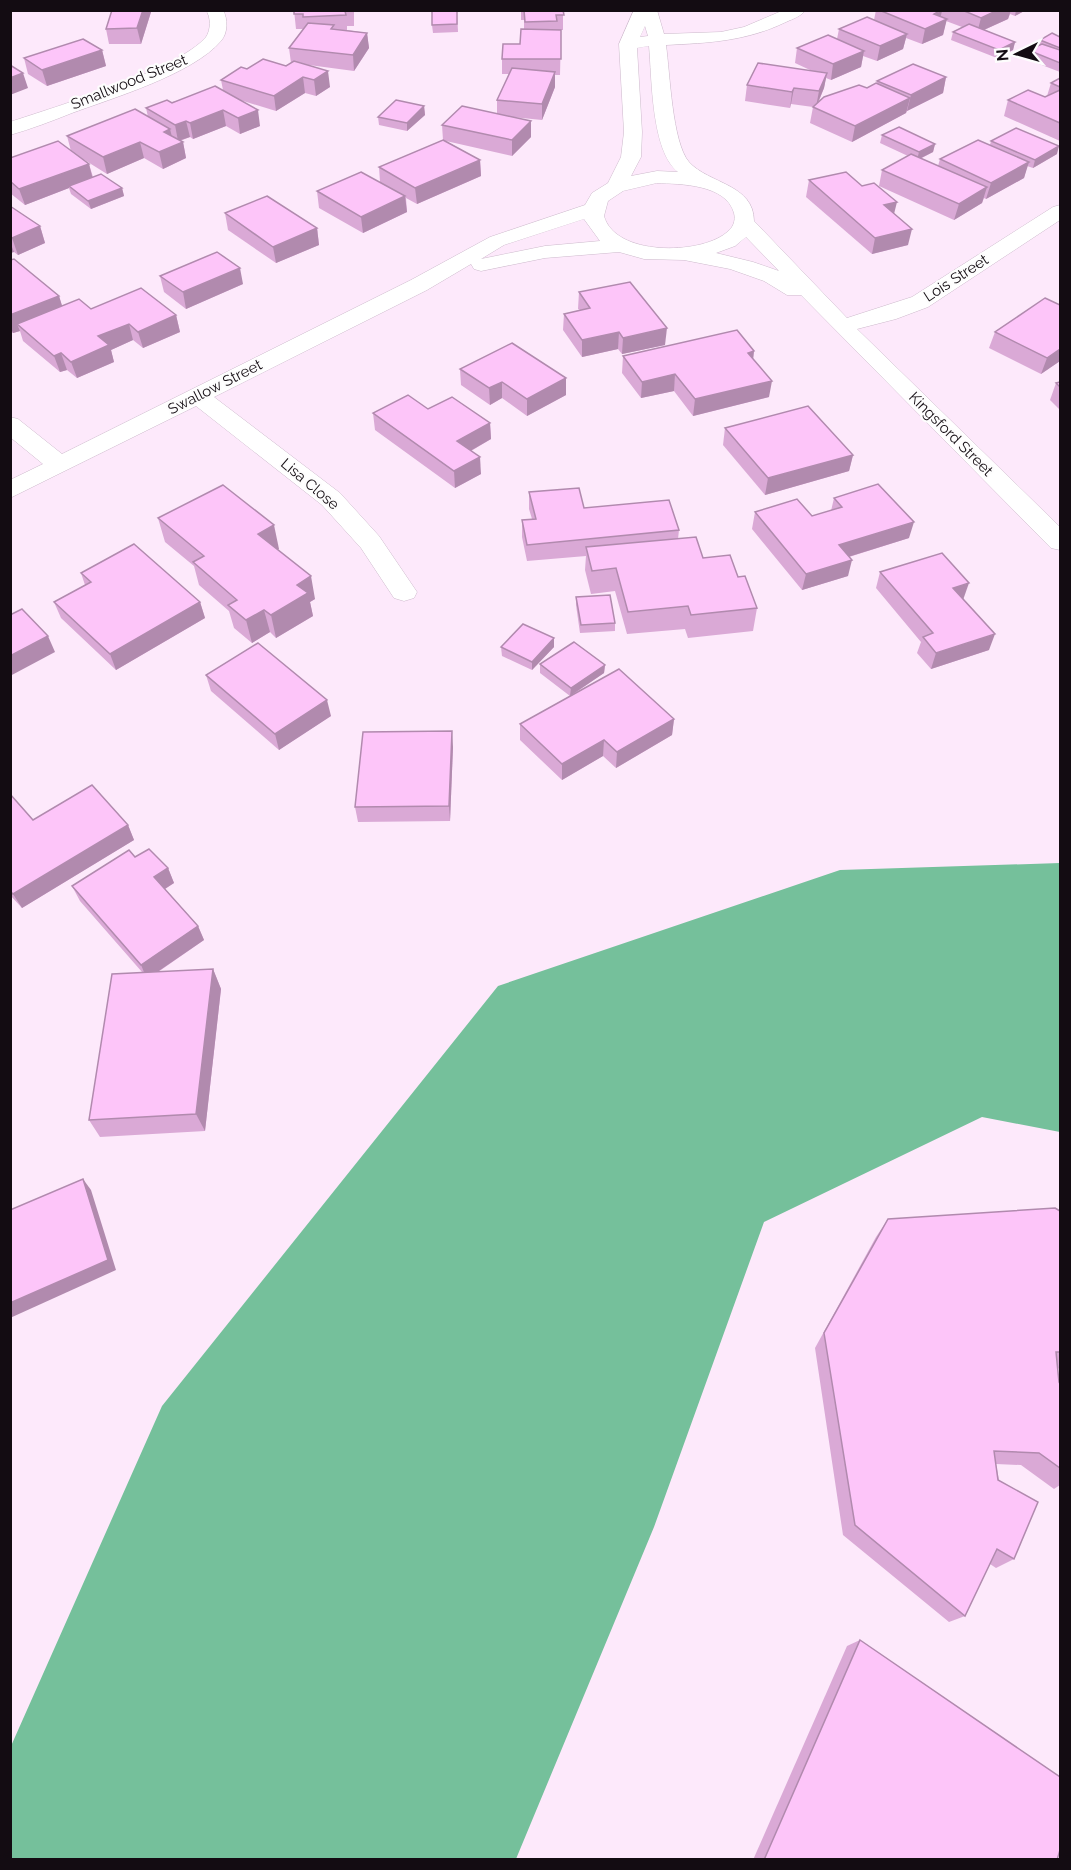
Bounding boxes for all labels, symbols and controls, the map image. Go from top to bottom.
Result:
north arrow [987,24,1047,84]
text: N [993,48,1013,62]
street label: Smallwood Street [68,51,190,113]
street label: Lois Street [920,250,992,306]
street label: Swallow Street [165,356,265,418]
street label: Kingsford Street [905,388,997,480]
street label: Lisa Close [277,454,343,514]

